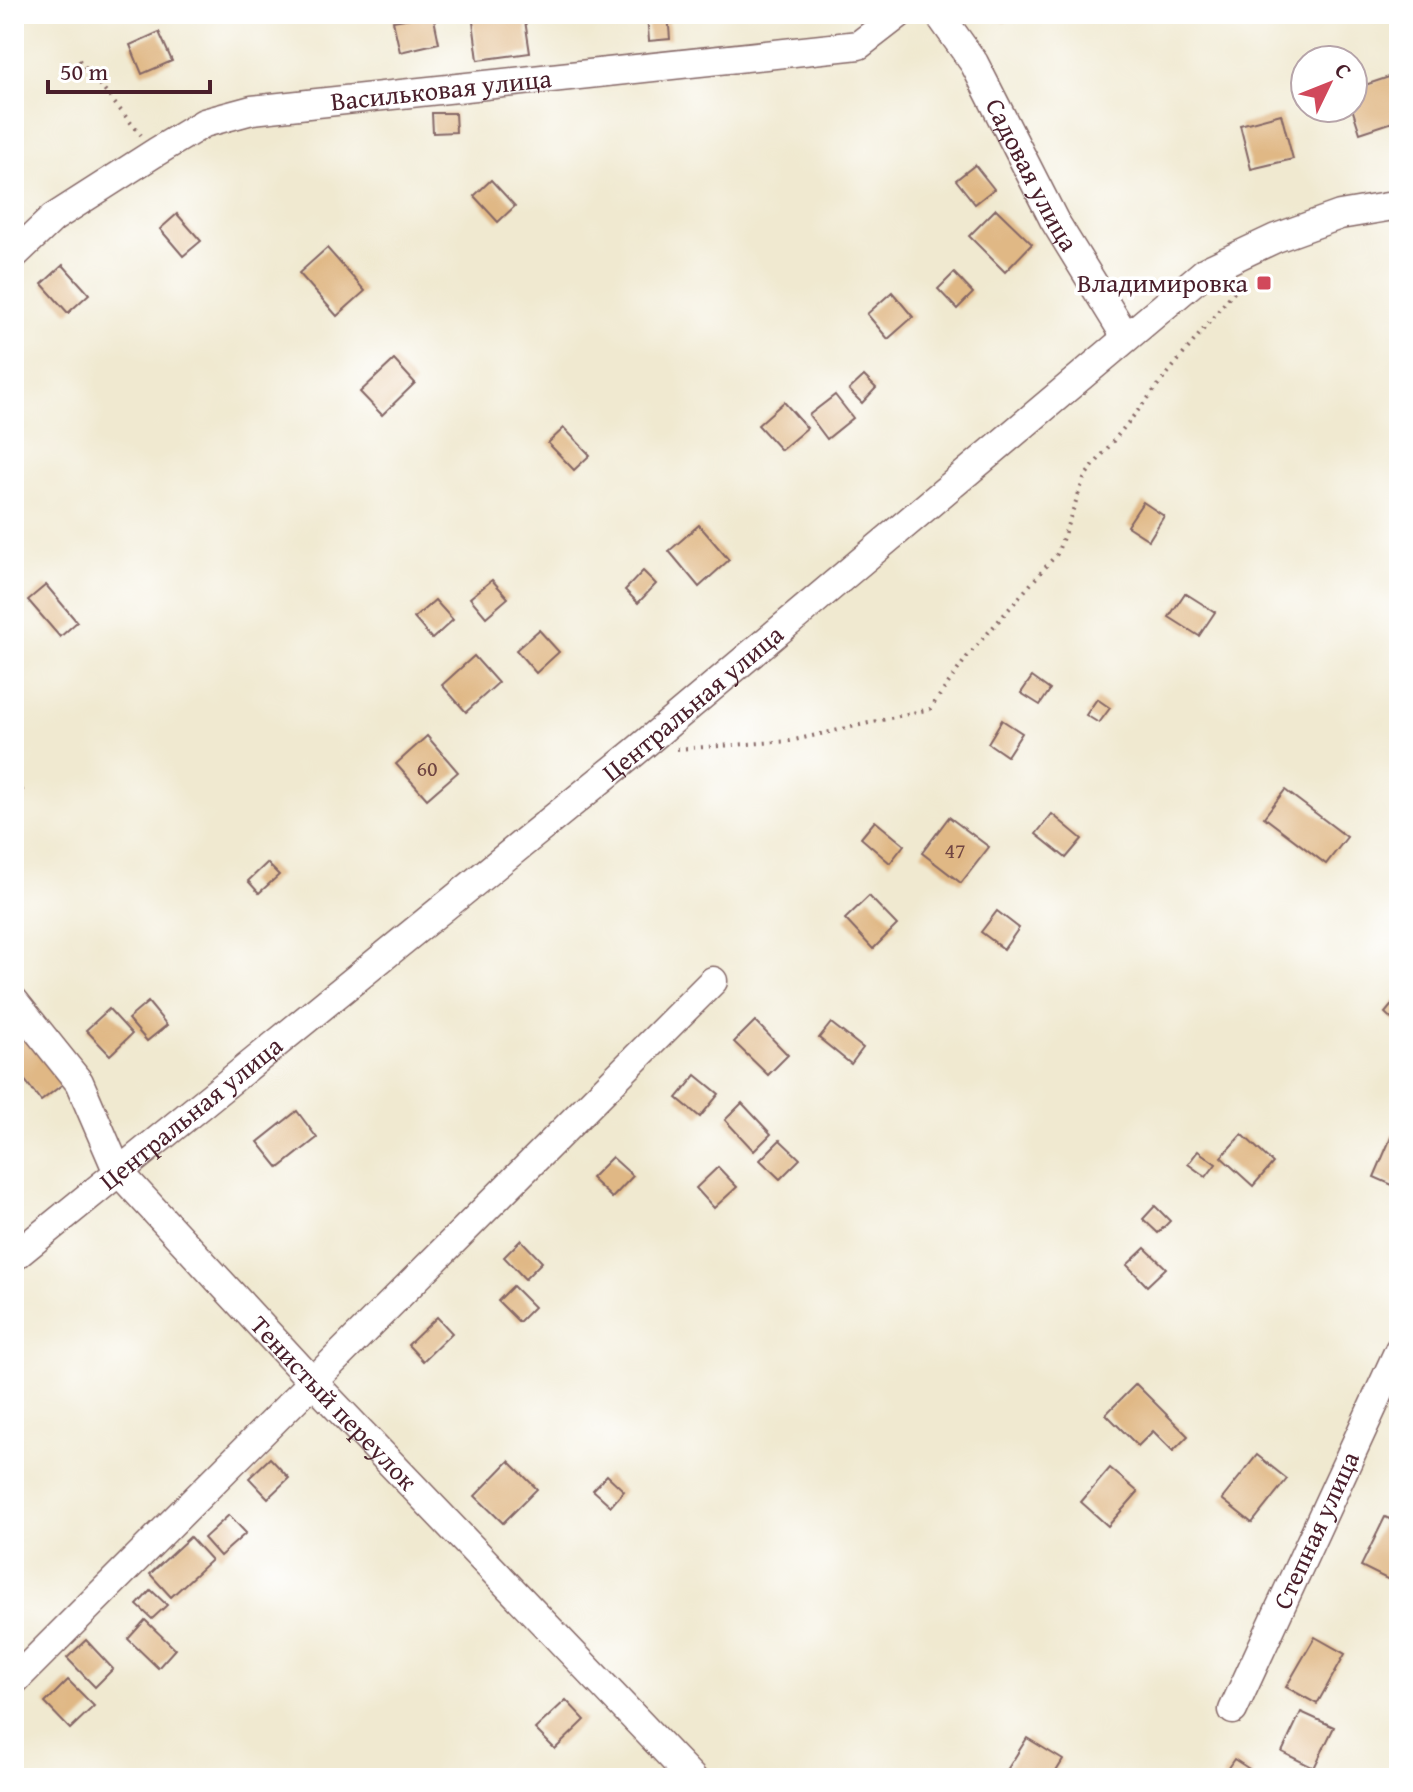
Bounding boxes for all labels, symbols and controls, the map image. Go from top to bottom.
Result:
scale bar [48,44,210,94]
north arrow [1289,44,1369,124]
text: 50 m [60,54,108,89]
text: С [1328,55,1360,86]
street label: Васильковая улица [329,58,554,120]
street label: Садовая улица [976,91,1089,259]
place label: Владимировка [1077,263,1249,302]
marker: Владимировка [1255,274,1273,292]
street label: Центральная улица [593,615,792,790]
house number: 60 [416,752,438,784]
house number: 47 [944,834,966,866]
street label: Центральная улица [91,1026,291,1199]
street label: Тенистый переулок [242,1306,427,1499]
street label: Степная улица [1262,1444,1369,1615]

